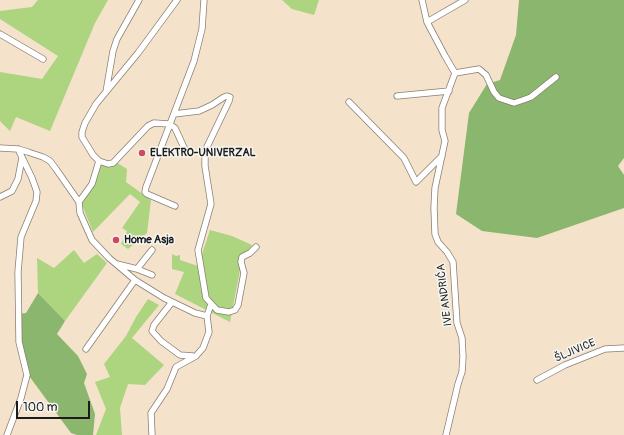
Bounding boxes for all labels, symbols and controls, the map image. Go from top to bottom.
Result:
place label: ELEKTRO-UNIVERZAL [150,146,256,160]
marker: ELEKTRO-UNIVERZAL [137,148,147,158]
place label: Home Asja [124,233,174,247]
marker: Home Asja [111,235,121,245]
street label: IVE ANDRIĆA [435,263,455,327]
street label: ŠLJIVICE [553,336,597,366]
scale bar [18,393,92,419]
text: 100 m [23,400,57,415]

